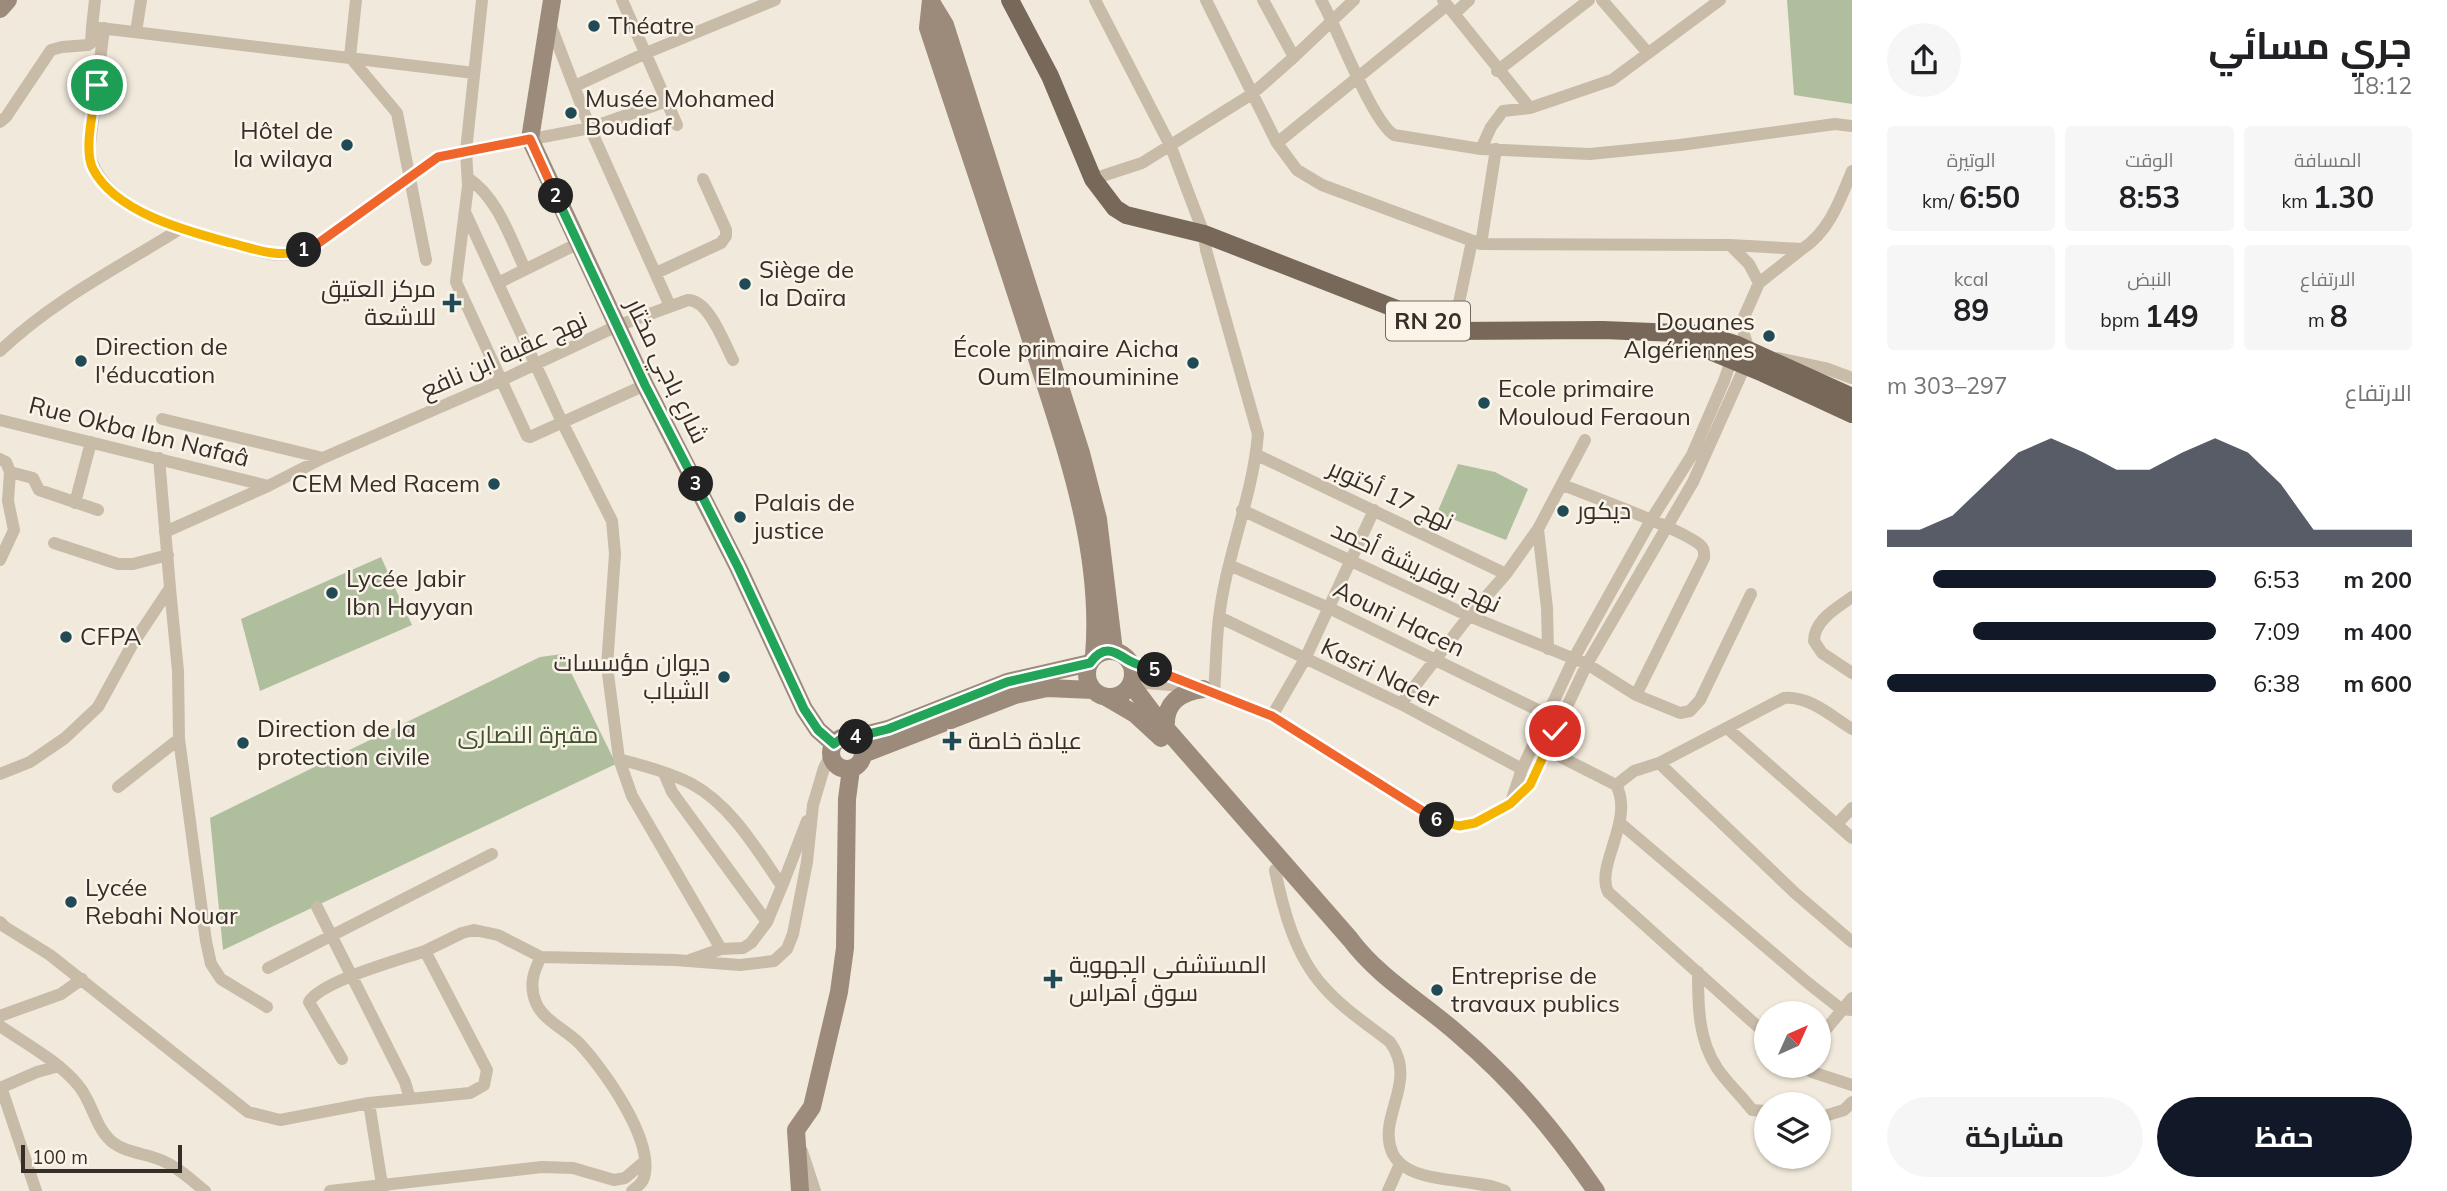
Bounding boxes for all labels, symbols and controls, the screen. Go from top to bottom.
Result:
place label: Théatre [608,10,694,40]
marker: Théatre [586,18,602,34]
text: جري مسائي [2209,21,2412,69]
button: share [1887,23,1961,97]
pin [67,55,127,115]
icon: arrive [78,66,116,104]
text: 18:12 [2352,71,2412,100]
place label: Musée Mohamed Boudiaf [585,83,775,141]
marker: Musée Mohamed Boudiaf [563,105,579,121]
place label: Hôtel de la wilaya [233,115,333,173]
marker: Hôtel de la wilaya [339,137,355,153]
text: الوتيرة [1947,148,1996,172]
text: الوقت [2125,148,2174,172]
text: المسافة [2294,148,2362,172]
pin: 2 [538,178,574,214]
text: 6:50 [1959,178,2020,216]
text: 8:53 [2119,178,2180,216]
text: 1.30 [2313,178,2374,216]
text: 2 [550,183,561,207]
text: /km [1922,189,1959,213]
text: km [2281,189,2313,213]
pin: 1 [286,232,322,268]
text: 1 [298,237,309,261]
place label: Siège de la Daïra [759,254,854,312]
text: kcal [1954,267,1989,291]
text: النبض [2127,267,2172,291]
text: الارتفاع [2300,267,2356,291]
place label: مركز العتيق للاشعة [321,273,436,331]
marker: Siège de la Daïra [737,276,753,292]
street label: شارع باجي مختار [615,291,716,450]
text: 89 [1953,291,1989,329]
marker: مركز العتيق للاشعة [442,293,462,313]
text: 149 [2145,297,2199,335]
text: 8 [2330,297,2348,335]
road number: RN 20 [1386,302,1470,340]
street label: نهج عقبة ابن نافع [416,304,592,406]
place label: Douanes Algériennes [1624,306,1755,364]
text: bpm [2100,308,2145,332]
text: m [2308,308,2330,332]
marker: Douanes Algériennes [1761,328,1777,344]
place label: Direction de l'éducation [95,331,228,389]
place label: École primaire Aicha Oum Elmouminine [953,333,1179,391]
marker: Direction de l'éducation [73,353,89,369]
marker: École primaire Aicha Oum Elmouminine [1185,355,1201,371]
text: 297–303 m [1887,371,2008,400]
place label: Ecole primaire Mouloud Feraoun [1498,373,1691,431]
text: الارتفاع [2345,378,2412,407]
street label: Rue Okba Ibn Nafaâ [26,389,252,473]
marker: Ecole primaire Mouloud Feraoun [1476,395,1492,411]
street label: نهج 17 أكتوبر [1321,451,1459,538]
pin: 3 [678,466,714,502]
place label: CEM Med Racem [292,468,480,498]
text: 3 [690,471,701,495]
marker: CEM Med Racem [486,476,502,492]
place label: Palais de justice [752,487,855,545]
place label: ديكور [1575,495,1631,525]
marker: ديكور [1555,503,1571,519]
marker: Palais de justice [732,509,748,525]
street label: نهج بوفريشة أحمد [1326,514,1506,620]
place label: Lycée Jabir Ibn Hayyan [346,563,474,621]
text: 6:53 [2253,565,2300,594]
text: 200 m [2344,565,2412,594]
street label: Aouni Hacen [1329,573,1470,663]
marker: Lycée Jabir Ibn Hayyan [324,585,340,601]
text: 7:09 [2253,617,2300,646]
text: 400 m [2344,617,2412,646]
place label: CFPA [80,621,142,651]
marker: CFPA [58,629,74,645]
street label: Kasri Nacer [1316,631,1445,714]
place label: ديوان مؤسسات الشباب [554,647,710,705]
pin: 5 [1138,652,1172,688]
text: 5 [1149,657,1160,681]
marker: ديوان مؤسسات الشباب [716,669,732,685]
text: 6:38 [2253,669,2300,698]
text: 600 m [2344,669,2412,698]
pin [1525,701,1585,761]
icon: check [1536,712,1574,750]
place label: Direction de la protection civile [257,713,430,771]
park label: مقبرة النصارى [458,719,598,749]
pin: 4 [838,720,874,754]
text: 4 [850,724,861,748]
place label: عيادة خاصة [968,725,1082,755]
marker: عيادة خاصة [942,731,962,751]
marker: Direction de la protection civile [235,735,251,751]
pin: 6 [1420,802,1454,838]
text: 6 [1431,807,1442,831]
place label: Lycée Rebahi Nouar [85,872,238,930]
marker: Lycée Rebahi Nouar [63,894,79,910]
place label: المستشفى الجهوية سوق أهراس [1069,949,1267,1008]
place label: Entreprise de travaux publics [1451,960,1620,1018]
marker: المستشفى الجهوية سوق أهراس [1043,969,1063,989]
marker: Entreprise de travaux publics [1429,982,1445,998]
north arrow [1754,1001,1830,1078]
map controls [1754,1001,1831,1169]
button: layers [1754,1092,1831,1169]
button: مشاركة [1887,1097,2143,1177]
button: حفظ [2157,1097,2412,1177]
scale bar [21,1142,182,1174]
text: 100 m [32,1145,88,1169]

